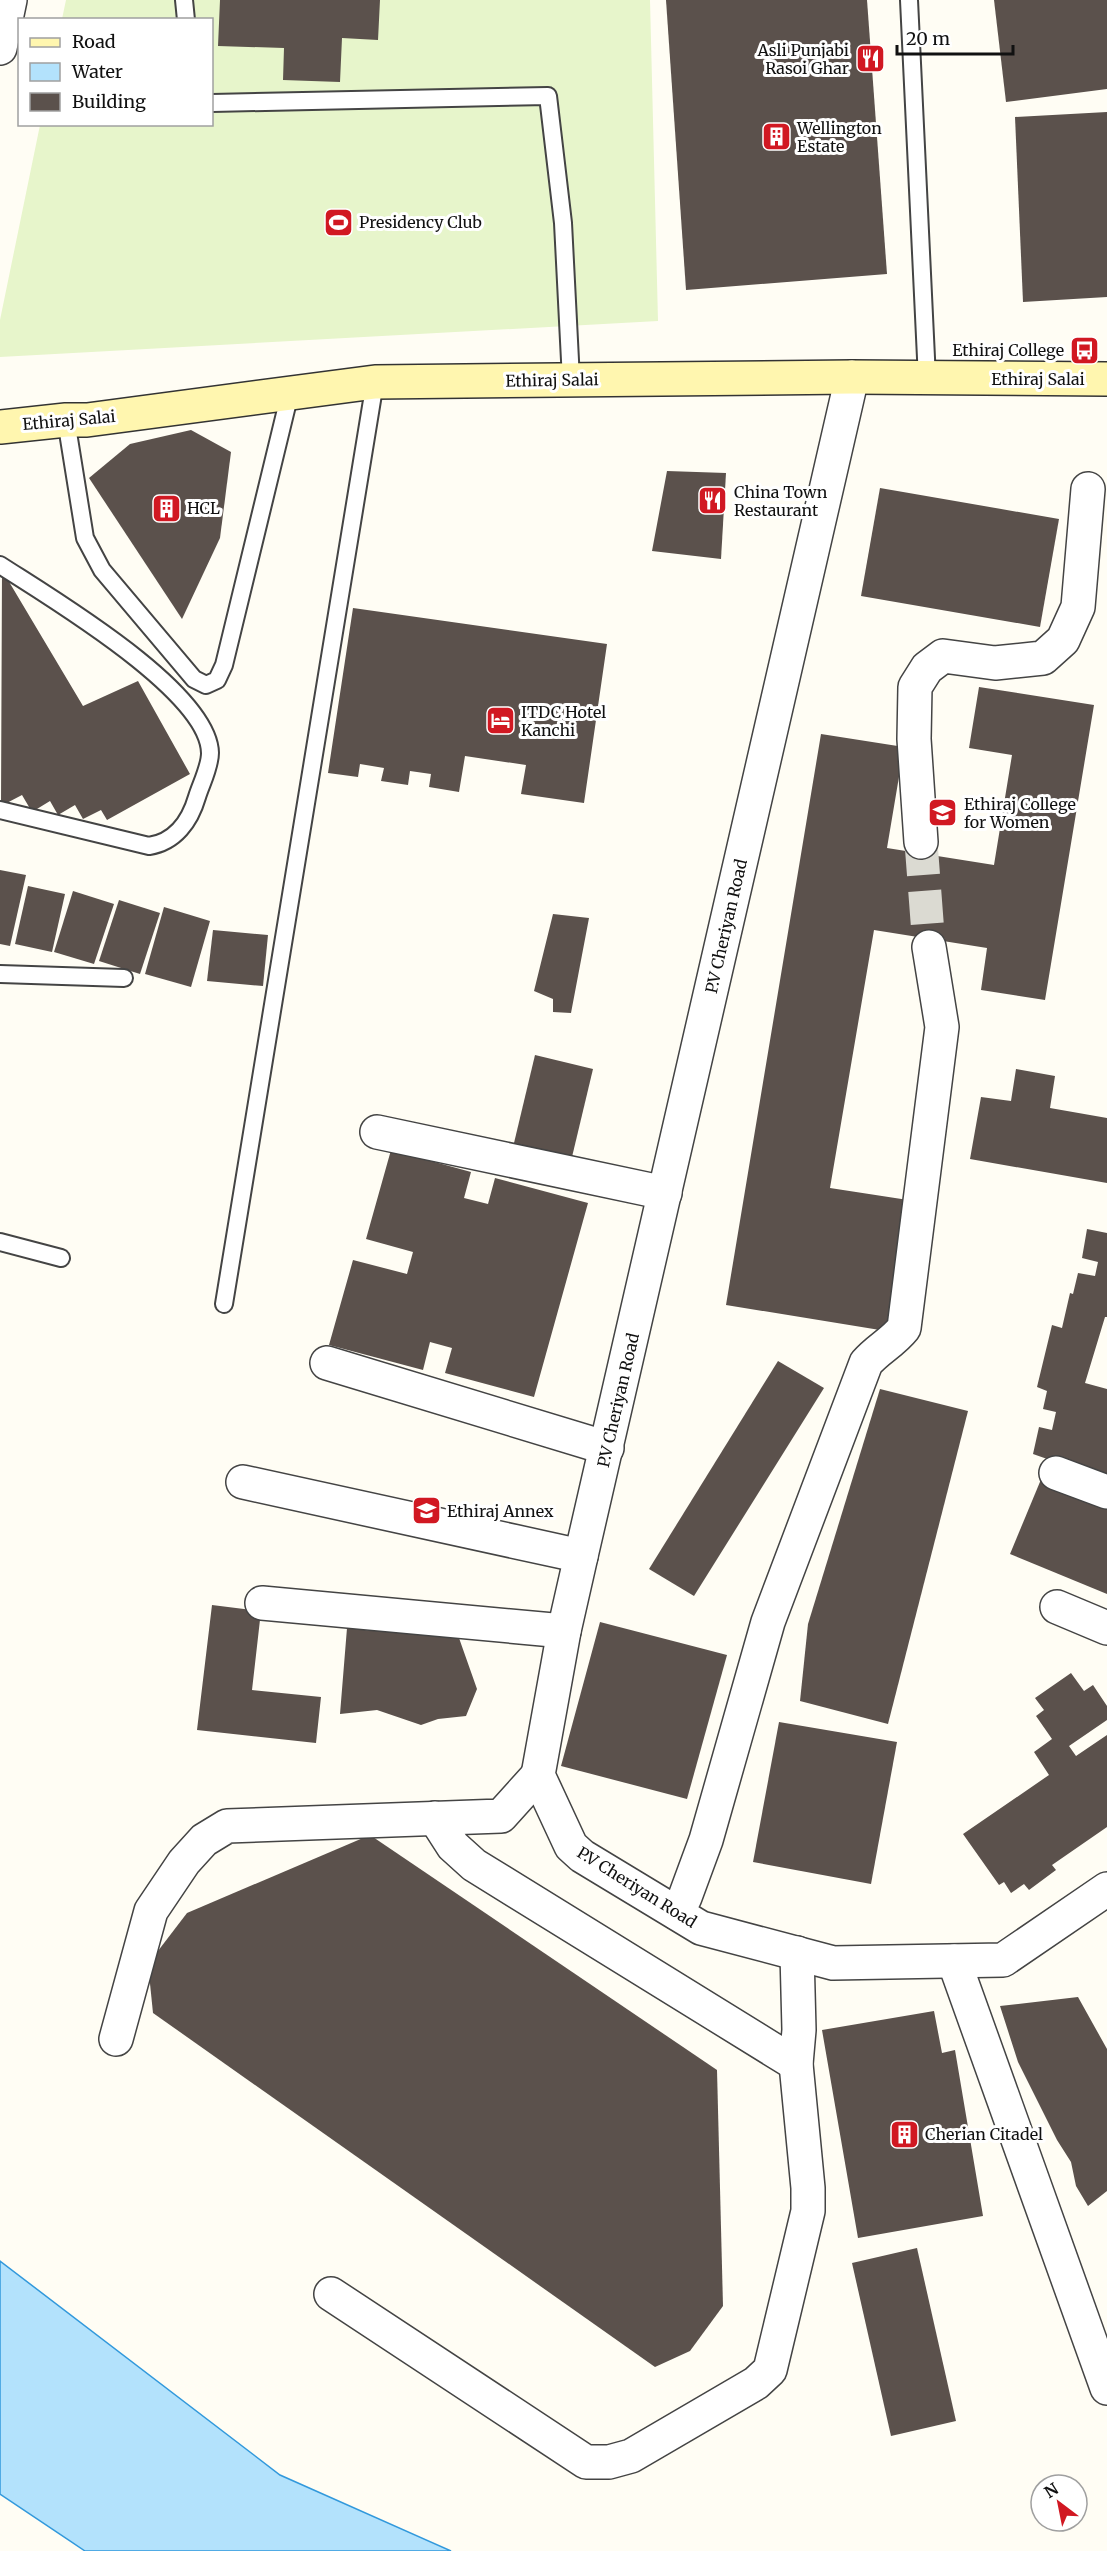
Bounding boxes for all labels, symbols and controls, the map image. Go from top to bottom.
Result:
legend [18,18,213,126]
scale bar [897,18,1012,56]
text: 20 m [906,27,950,50]
text: Road [72,30,116,53]
place label: Asli Punjabi Rasoi Ghar [756,40,849,78]
restaurant icon: Asli Punjabi Rasoi Ghar [854,43,886,75]
text: Water [71,60,123,83]
text: Building [72,90,146,113]
place label: Wellington Estate [796,118,882,156]
building icon: Wellington Estate [760,121,792,153]
sports icon: Presidency Club [322,206,354,238]
place label: Presidency Club [359,212,482,232]
bus stop icon: Ethiraj College [1069,334,1101,366]
place label: Ethiraj College [952,340,1064,360]
street label: Ethiraj Salai [505,369,599,391]
street label: Ethiraj Salai [991,369,1085,389]
street label: Ethiraj Salai [22,406,116,434]
place label: China Town Restaurant [734,482,828,520]
restaurant icon: China Town Restaurant [697,485,729,517]
building icon: HCL [150,492,182,524]
place label: HCL [187,498,220,518]
place label: ITDC Hotel Kanchi [521,702,606,740]
hotel icon: ITDC Hotel Kanchi [484,705,516,737]
place label: Ethiraj College for Women [964,794,1076,832]
school or university icon: Ethiraj College for Women [927,797,959,829]
street label: P.V Cheriyan Road [701,857,751,995]
street label: P.V Cheriyan Road [593,1331,643,1469]
school or university icon: Ethiraj Annex [410,1495,442,1527]
place label: Ethiraj Annex [447,1501,554,1521]
street label: P.V Cheriyan Road [574,1842,701,1932]
building icon: Cherian Citadel [888,2118,920,2150]
place label: Cherian Citadel [925,2124,1043,2144]
north arrow [1029,2473,1089,2533]
text: N [1040,2478,1062,2502]

